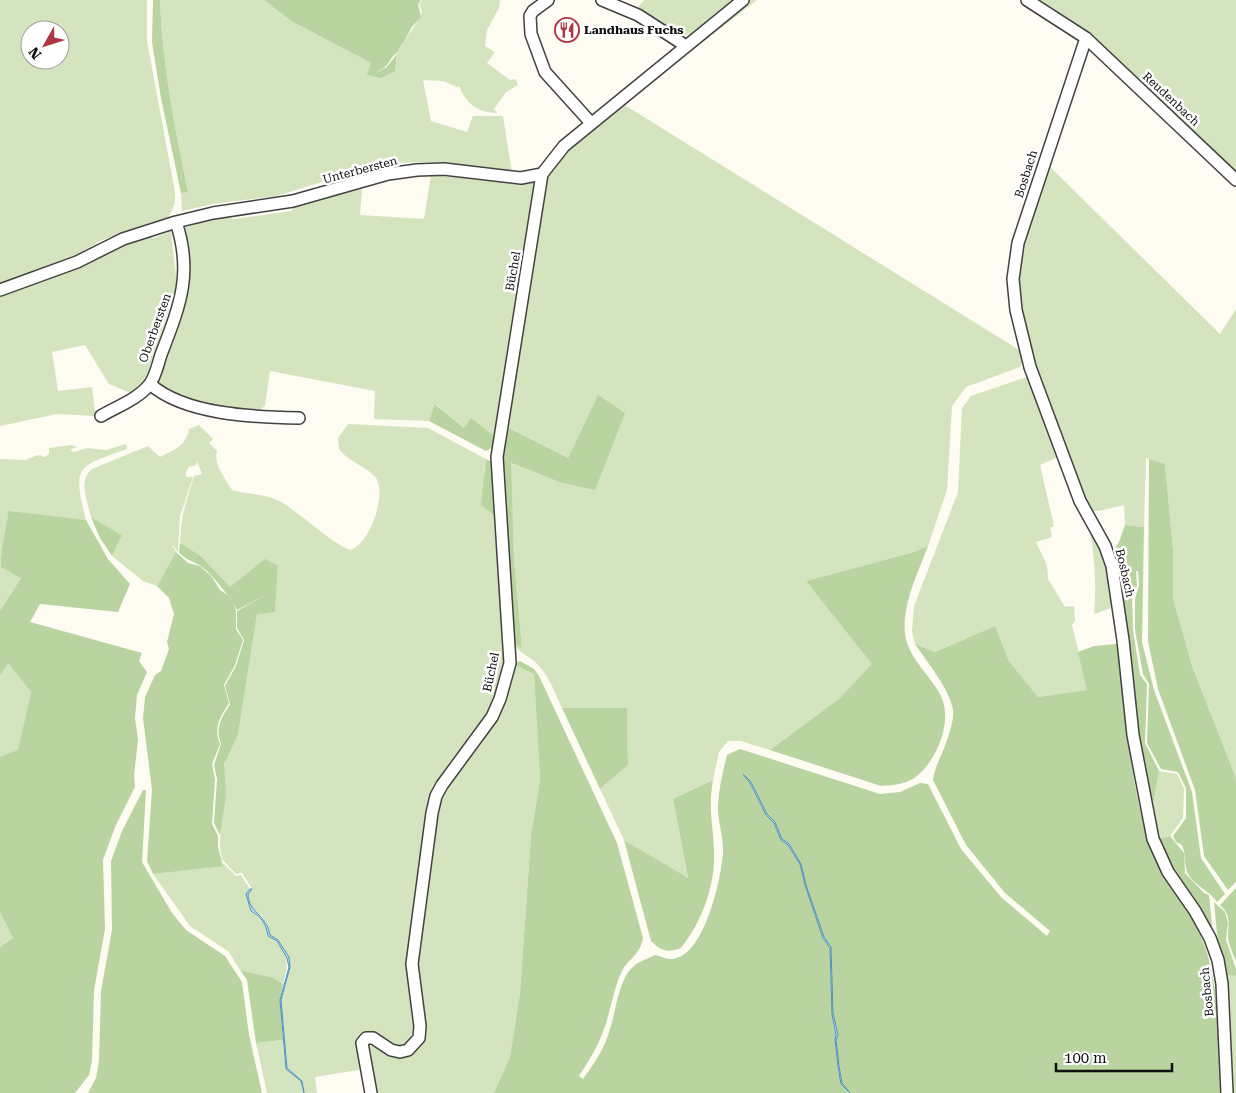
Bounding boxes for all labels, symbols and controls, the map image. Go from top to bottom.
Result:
restaurant icon: Landhaus Fuchs [554,17,580,43]
north arrow [20,20,70,70]
place label: Landhaus Fuchs [584,23,684,37]
text: N [25,44,45,62]
street label: Reudenbach [1140,69,1202,129]
street label: Bosbach [1012,148,1040,200]
street label: Unterbersten [321,153,399,187]
street label: Büchel [503,250,523,292]
street label: Oberbersten [136,291,174,364]
street label: Bosbach [1113,547,1137,599]
street label: Büchel [480,651,502,693]
street label: Bosbach [1197,966,1217,1017]
scale bar [1056,1040,1172,1072]
text: 100 m [1064,1049,1107,1067]

